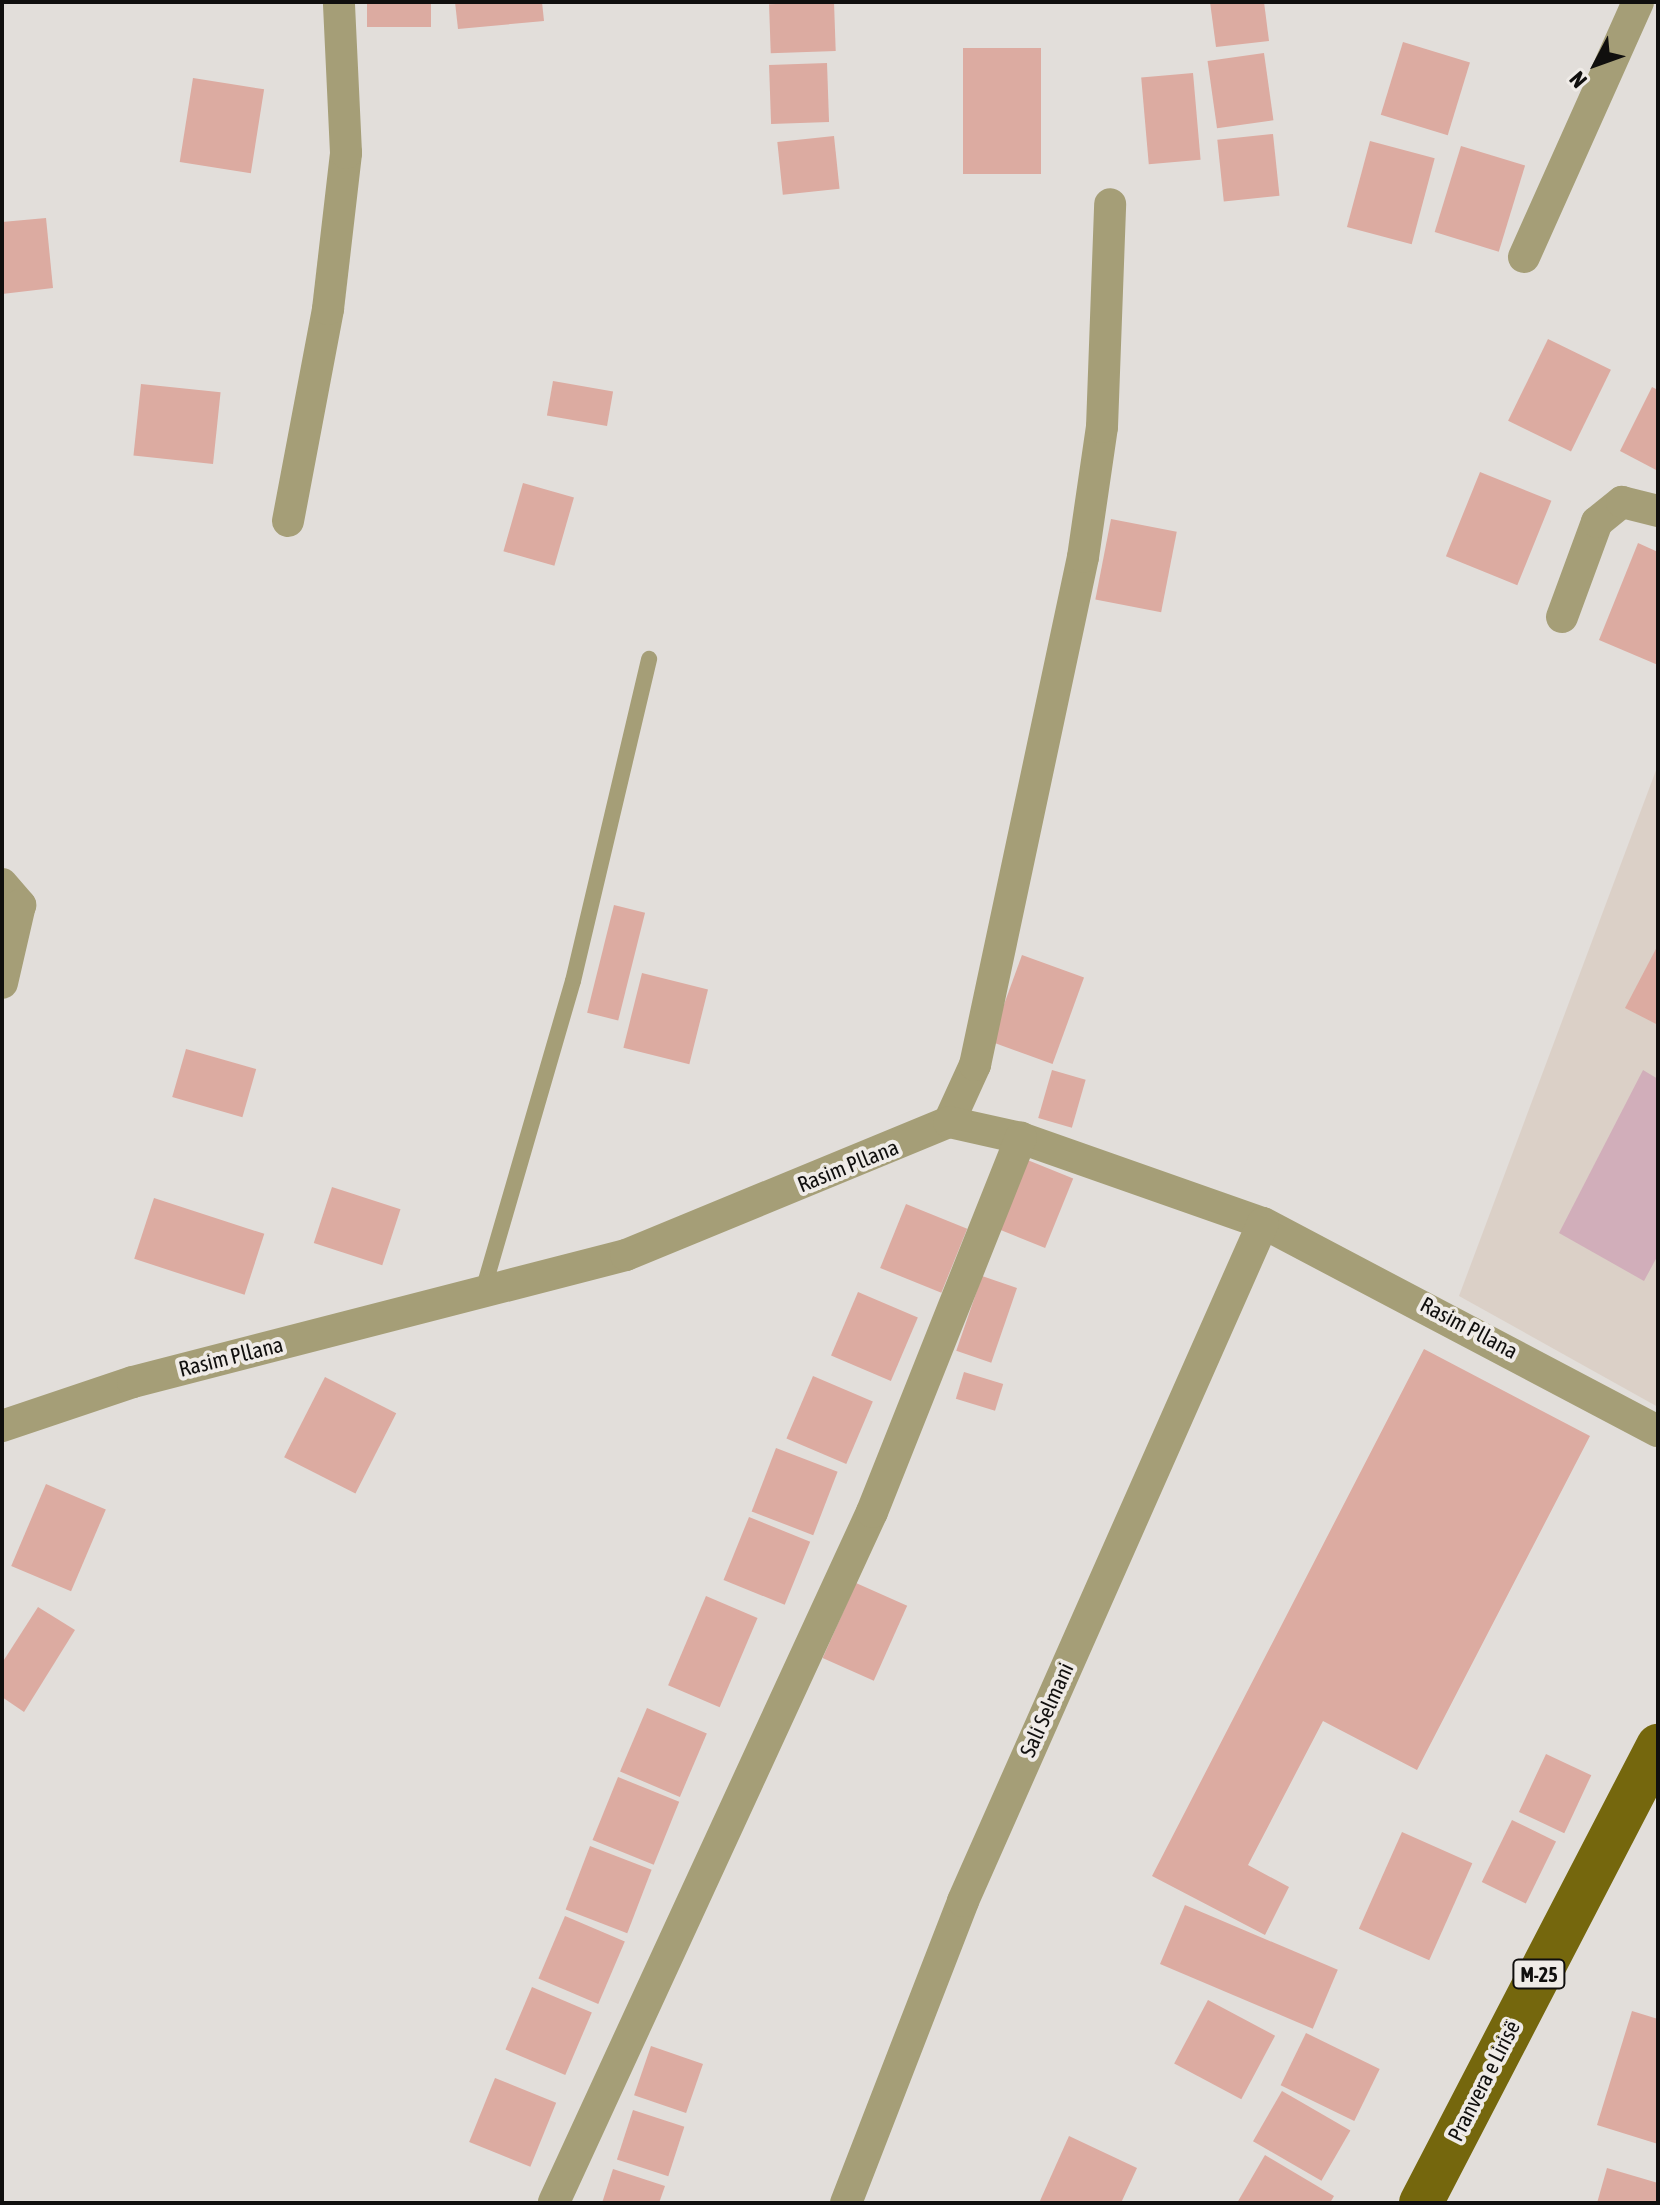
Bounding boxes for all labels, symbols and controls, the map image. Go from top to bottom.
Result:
north arrow [1556,24,1636,104]
text: N [1564,66,1592,93]
street label: Rasim Pllana [794,1134,902,1198]
street label: Rasim Pllana [1416,1291,1522,1365]
street label: Rasim Pllana [176,1331,286,1383]
street label: Sali Selmani [1015,1659,1079,1761]
road number: M-25 [1511,1958,1567,1990]
street label: Pranvera e Lirisë [1442,2016,1526,2146]

